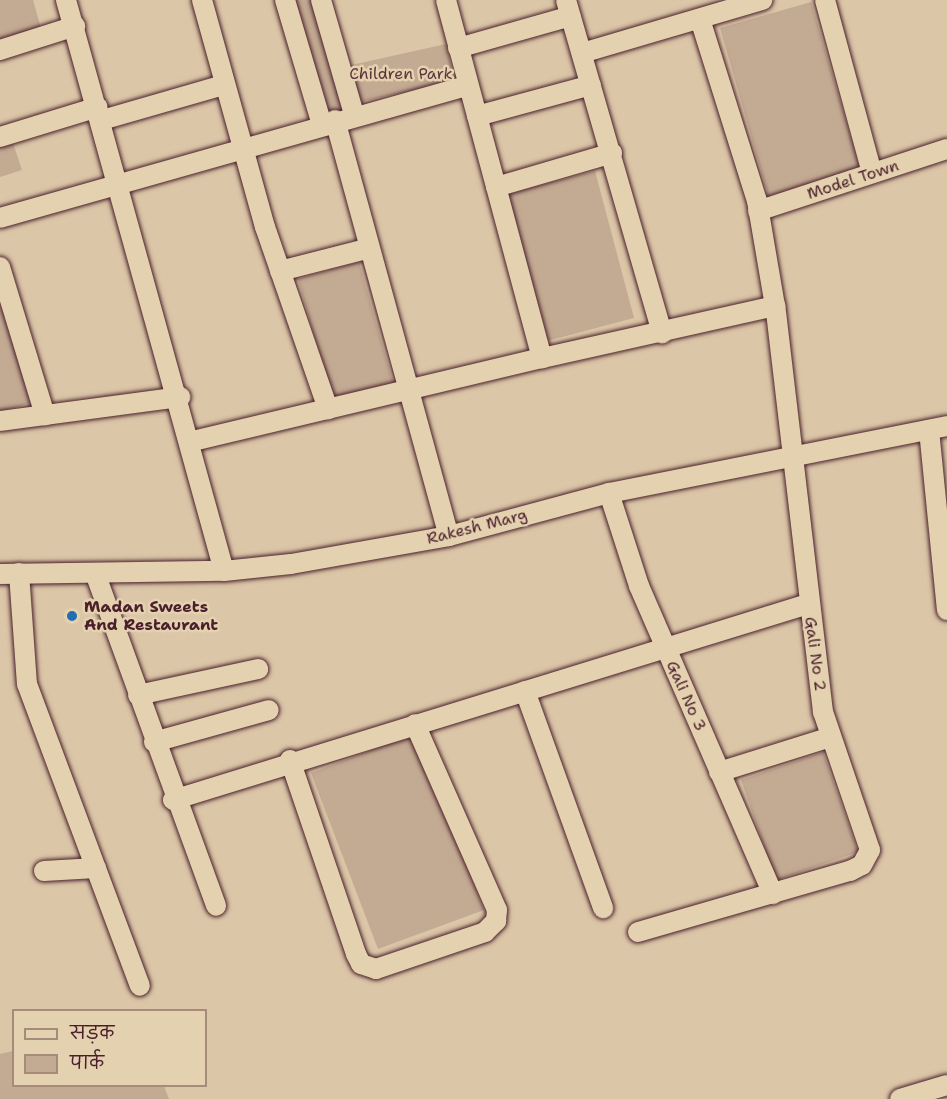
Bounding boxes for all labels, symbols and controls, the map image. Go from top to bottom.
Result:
park label: Children Park [349,64,453,84]
street label: Model Town [805,156,901,204]
street label: Rakesh Marg [425,505,529,549]
place label: Madan Sweets And Restaurant [84,597,218,635]
marker: Madan Sweets And Restaurant [65,609,79,623]
street label: Gali No 2 [800,616,830,692]
street label: Gali No 3 [662,658,710,734]
legend [12,1009,207,1087]
text: सड़क [70,1021,114,1045]
text: पार्क [70,1051,104,1075]

